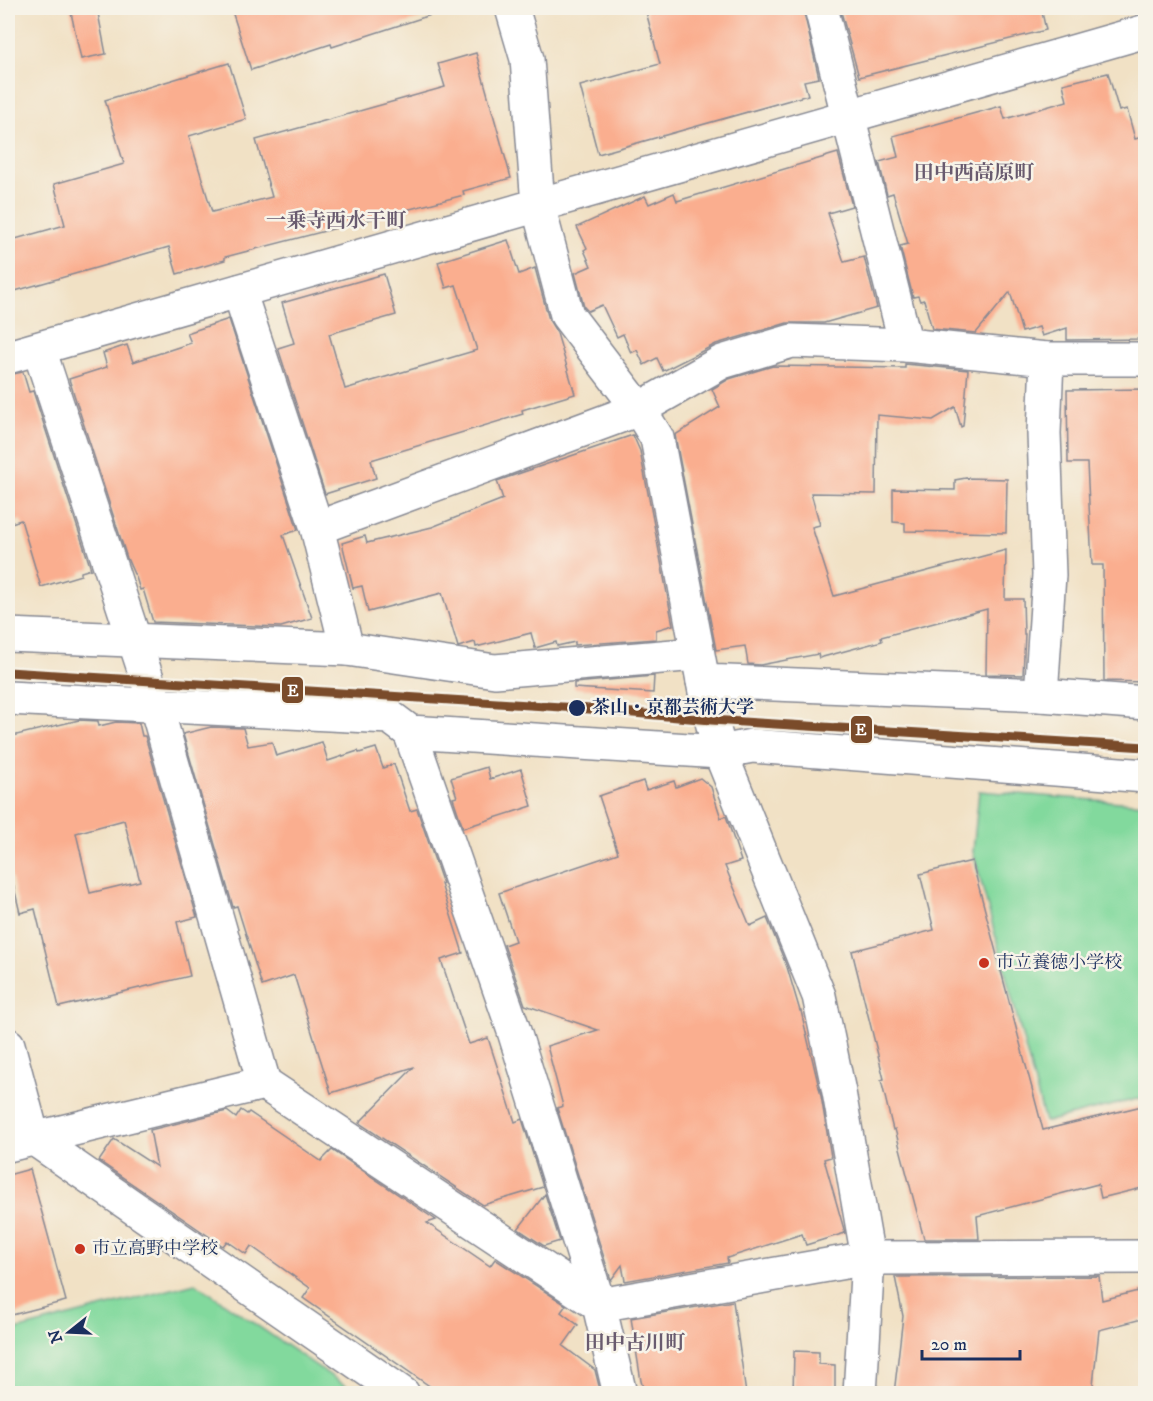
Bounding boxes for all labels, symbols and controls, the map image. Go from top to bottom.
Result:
district label: 田中西高原町 [914,161,1035,186]
district label: 一乗寺西水干町 [266,209,407,234]
line badge: E [281,676,304,704]
text: E [287,681,299,701]
place label: 茶山・京都芸術大学 [592,697,754,719]
marker: 茶山・京都芸術大学 [567,698,587,718]
line badge: E [850,715,873,744]
text: E [855,720,867,740]
place label: 市立養徳小学校 [996,952,1122,974]
marker: 市立養徳小学校 [977,956,991,970]
place label: 市立高野中学校 [92,1238,218,1260]
marker: 市立高野中学校 [73,1242,87,1256]
north arrow [39,1302,99,1362]
scale bar [922,1323,1020,1361]
text: N [44,1327,67,1346]
district label: 田中古川町 [585,1331,686,1356]
text: 20 m [931,1334,967,1356]

